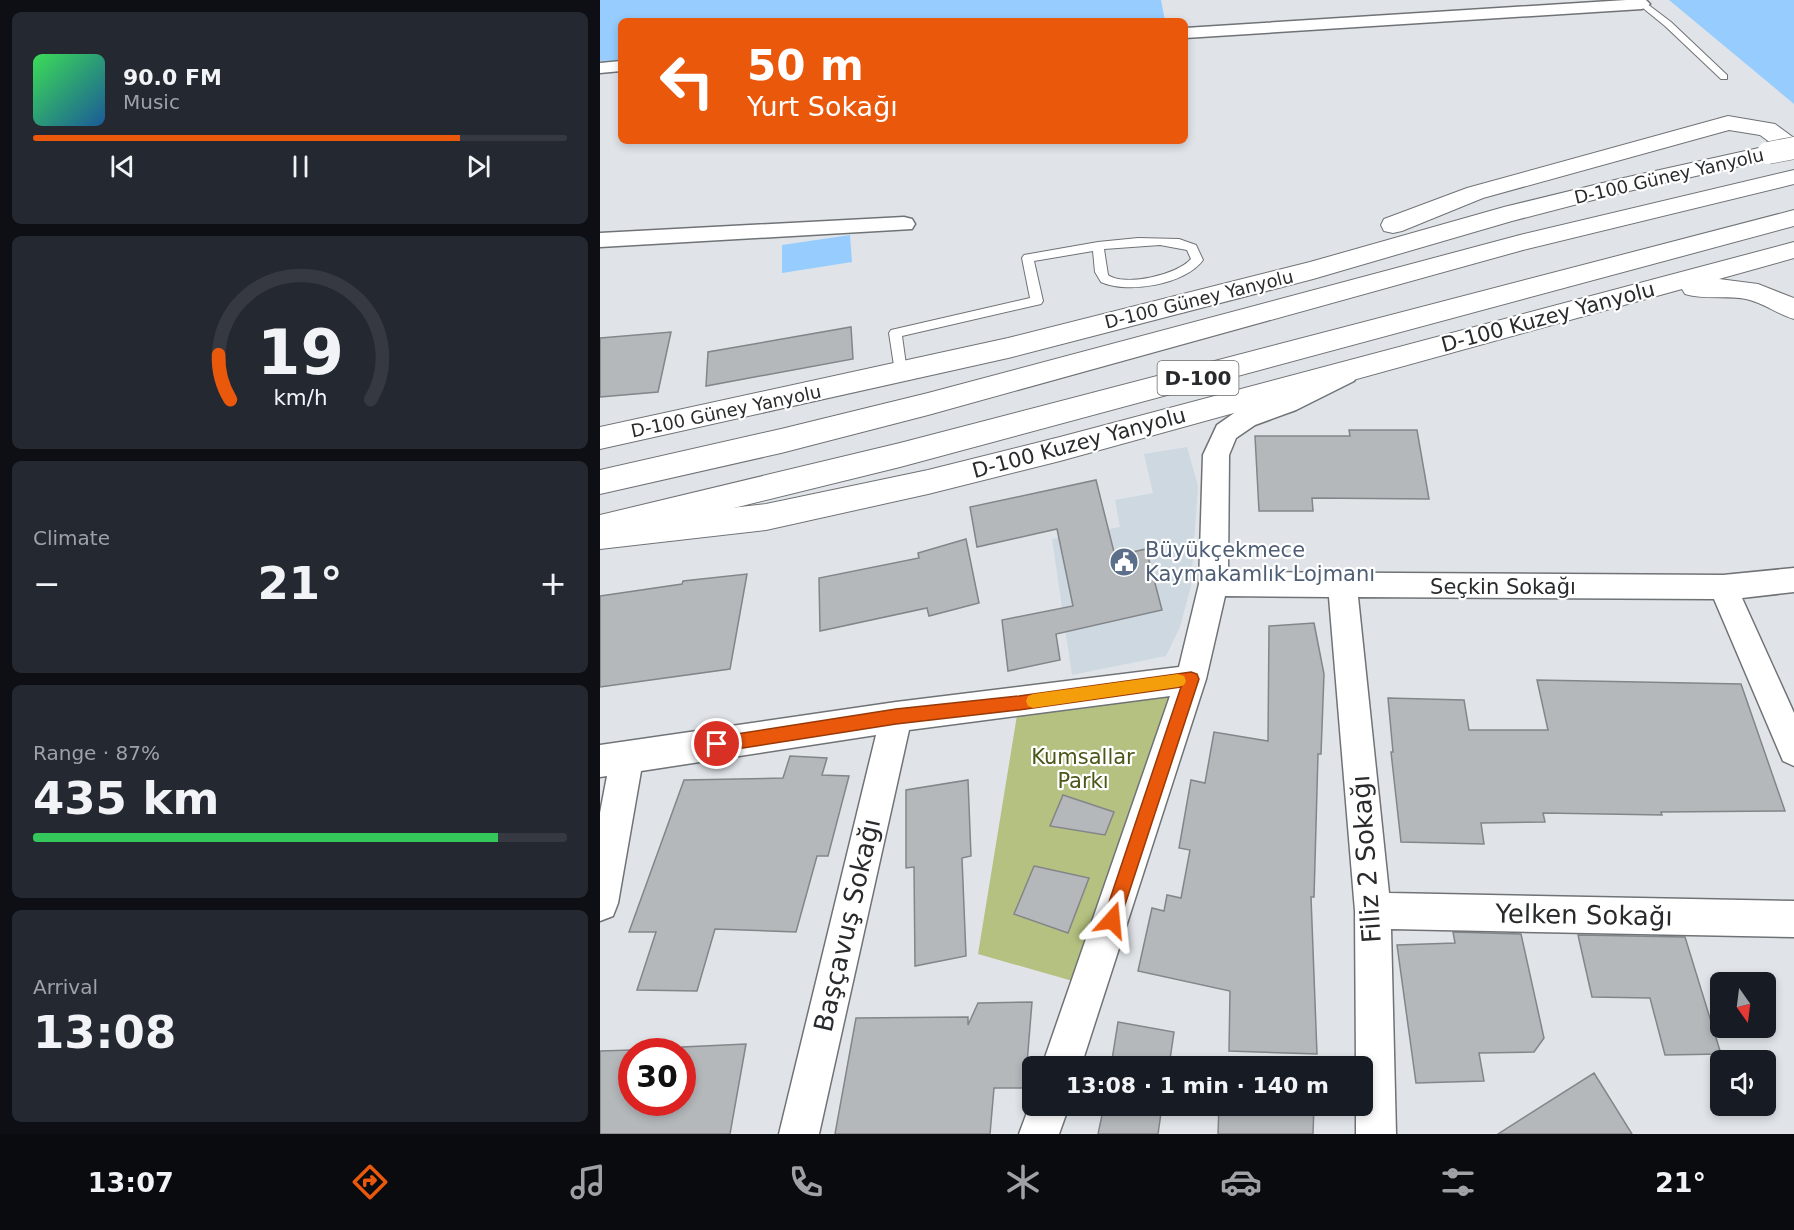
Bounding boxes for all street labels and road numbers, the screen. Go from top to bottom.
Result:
street label: D-100 Güney Yanyolu [1572,144,1766,208]
street label: D-100 Güney Yanyolu [1102,265,1296,333]
street label: D-100 Kuzey Yanyolu [1439,277,1657,357]
road number: D-100 [1158,361,1238,395]
street label: D-100 Güney Yanyolu [629,381,823,441]
street label: D-100 Kuzey Yanyolu [970,403,1188,483]
street label: Seçkin Sokağı [1430,575,1576,599]
street label: Filiz 2 Sokağı [1345,774,1387,944]
street label: Başçavuş Sokağı [808,815,886,1035]
street label: Yelken Sokağı [1494,898,1673,932]

